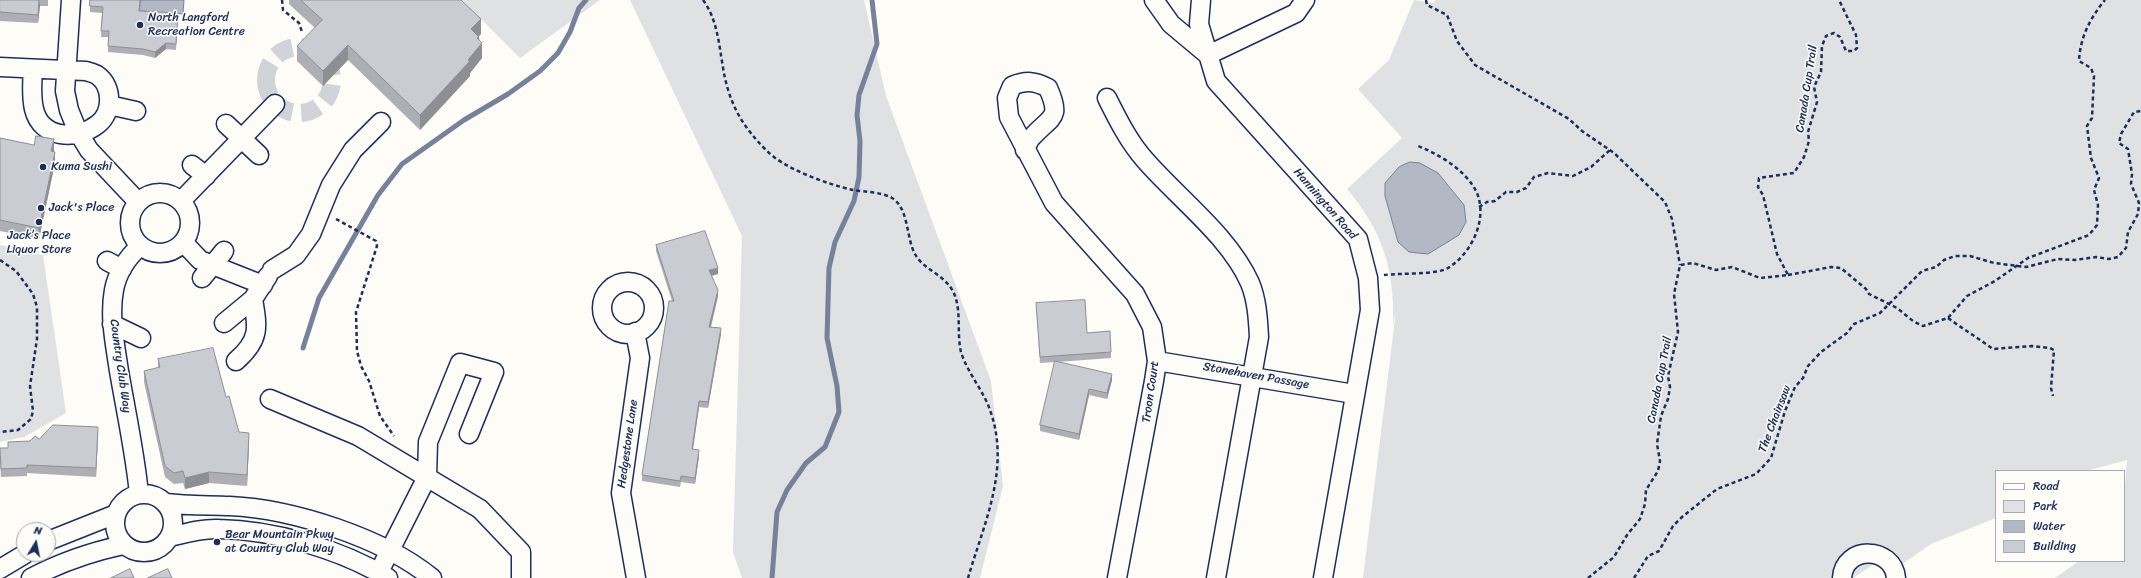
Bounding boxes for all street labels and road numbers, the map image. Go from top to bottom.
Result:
street label: Canada Cup Trail [1793,44,1821,134]
street label: Hannington Road [1290,165,1360,243]
street label: Country Club Way [106,318,134,414]
street label: Canada Cup Trail [1645,335,1675,425]
street label: Troon Court [1140,360,1162,424]
street label: Stonehaven Passage [1202,360,1310,392]
street label: The Chainsaw [1756,383,1794,455]
street label: Hedgestone Lane [615,399,641,489]

